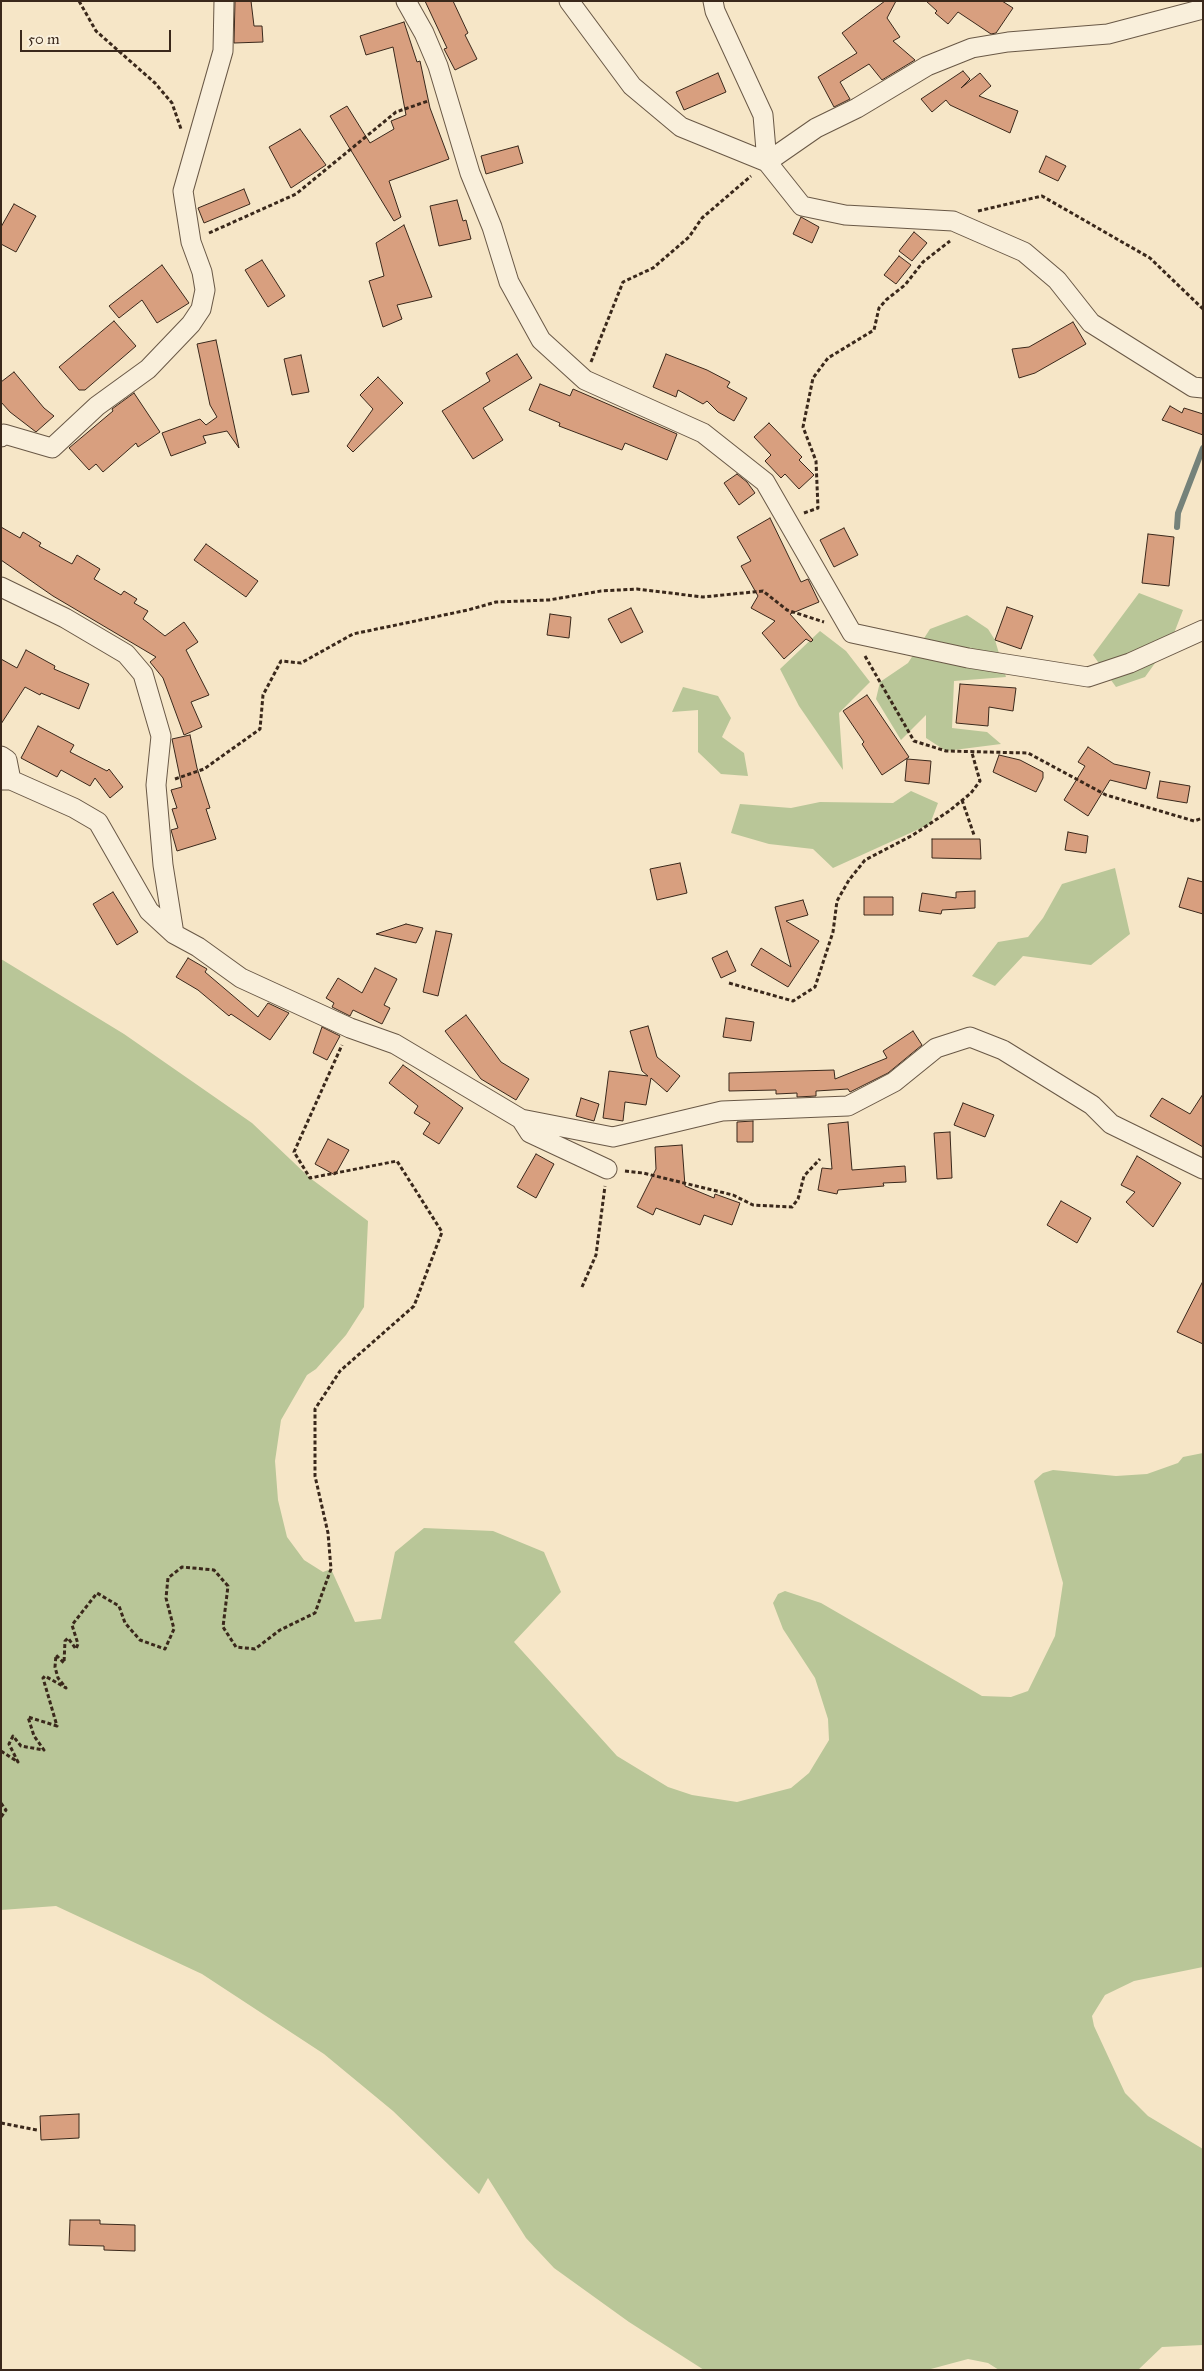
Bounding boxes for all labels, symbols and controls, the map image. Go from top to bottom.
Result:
scale bar [22,20,174,52]
text: 50 m [28,30,60,48]

